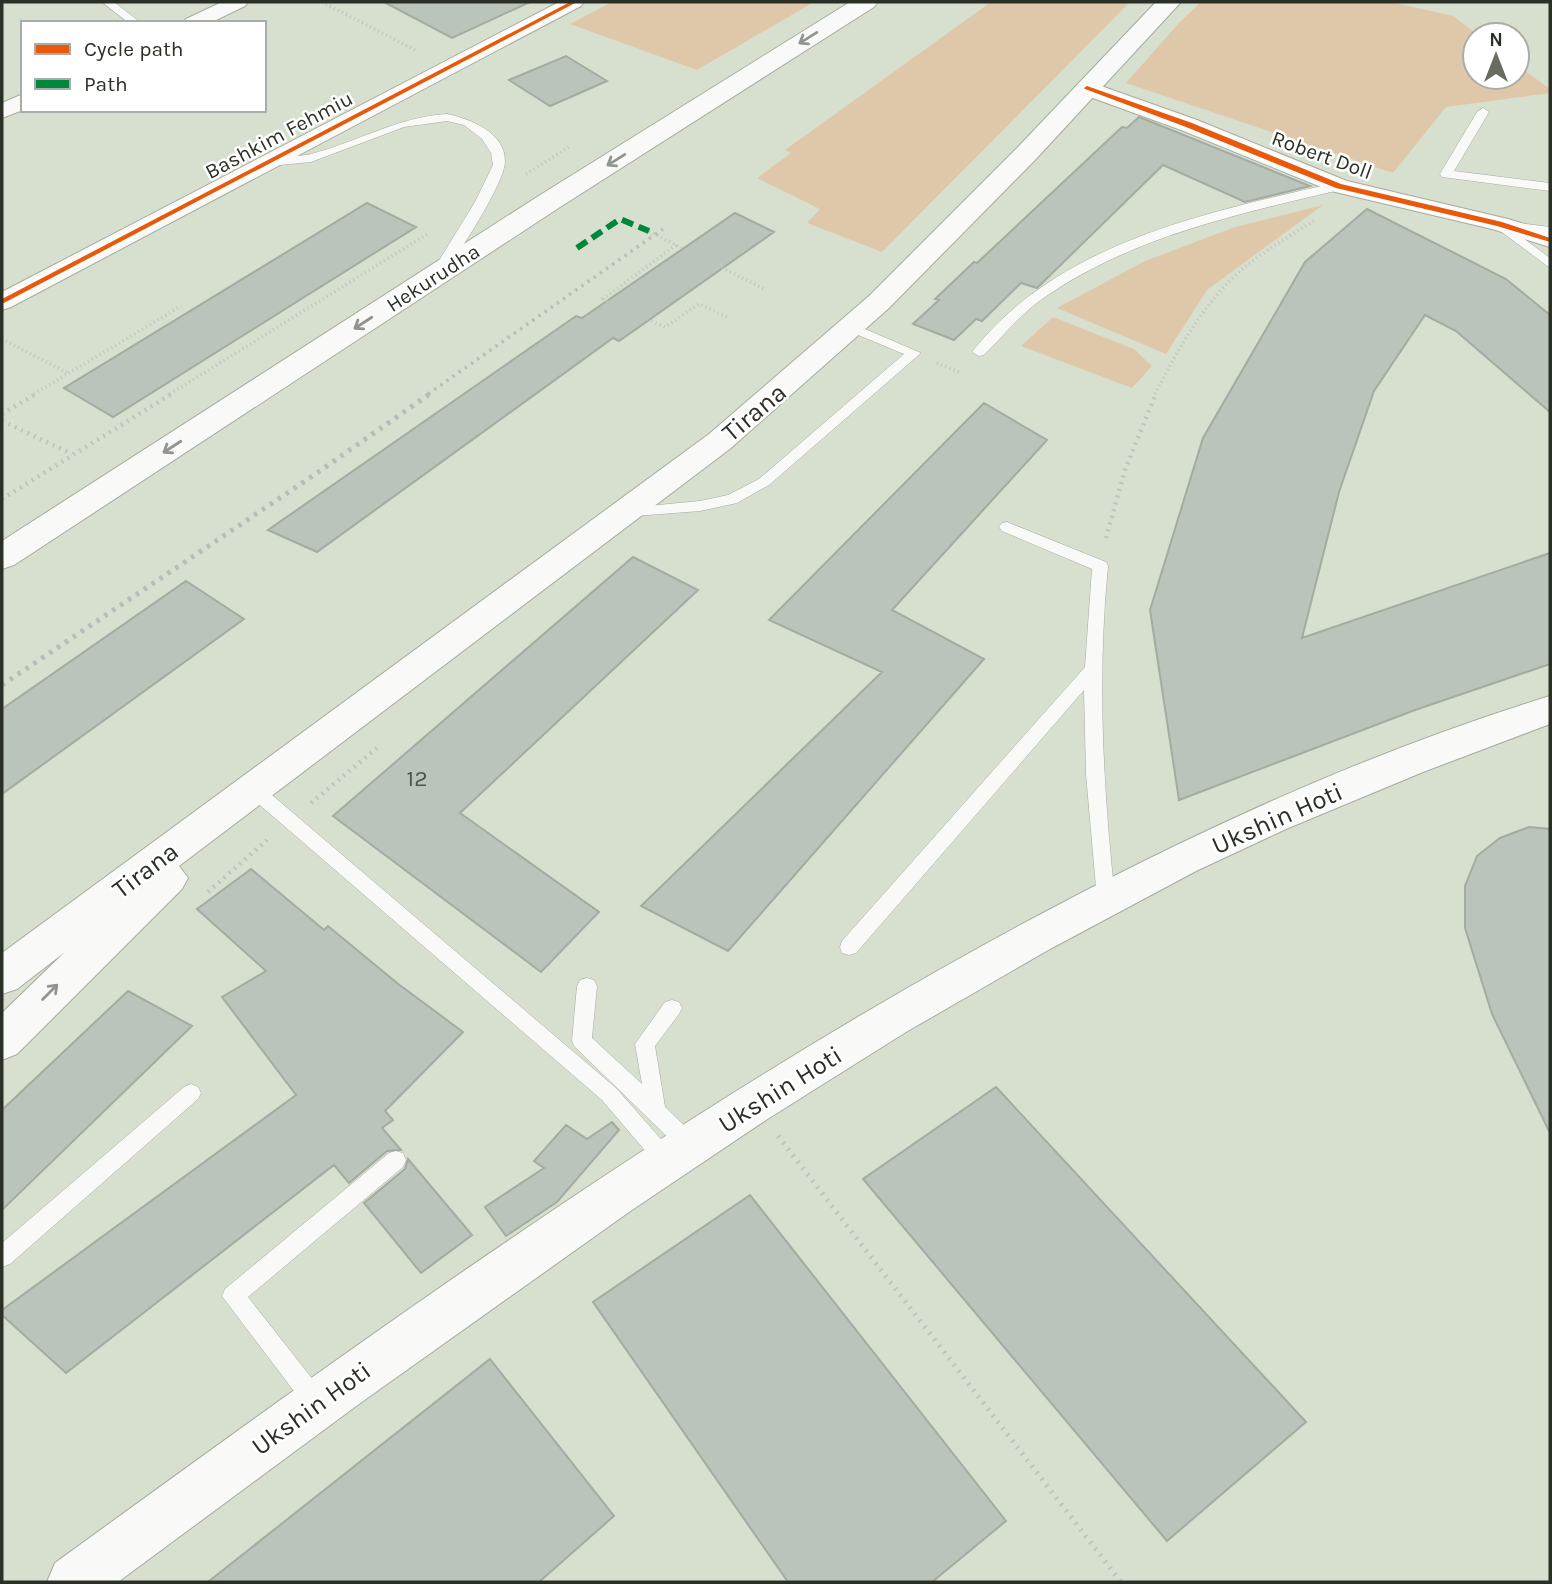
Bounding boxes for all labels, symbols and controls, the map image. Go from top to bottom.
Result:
legend [21,21,266,112]
north arrow [1461,21,1531,91]
text: N [1489,29,1503,51]
one-way arrow [799,32,819,46]
text: Cycle path [84,37,184,61]
text: Path [84,72,128,96]
street label: Bashkim Fehmiu [201,86,357,184]
street label: Robert Doll [1268,126,1376,184]
one-way arrow [607,153,627,167]
street label: Hekurudha [382,239,484,317]
one-way arrow [354,315,373,330]
street label: Tirana [716,377,793,448]
one-way arrow [163,440,183,454]
house number: 12 [407,765,427,792]
street label: Ukshin Hoti [1207,776,1347,861]
street label: Tirana [106,836,184,905]
one-way arrow [41,984,58,1001]
street label: Ukshin Hoti [713,1039,848,1140]
street label: Ukshin Hoti [246,1355,377,1462]

